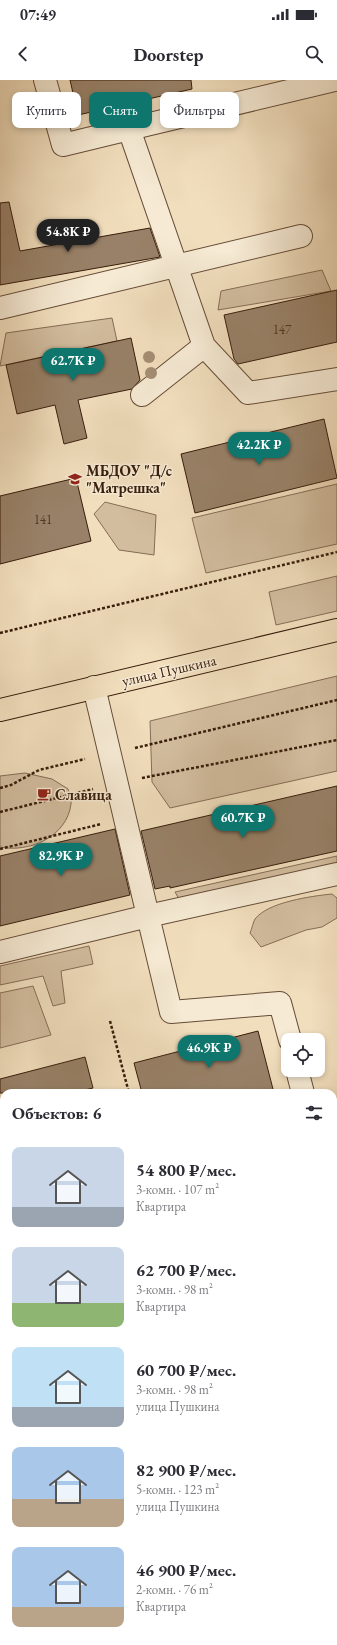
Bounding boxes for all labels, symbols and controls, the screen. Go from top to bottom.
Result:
text: 07:49 [20,5,56,24]
icon: back [12,43,34,65]
text: Doorstep [133,43,204,66]
icon: search [303,43,325,65]
chip: Купить [12,92,81,128]
chip: Снять [89,92,152,128]
chip: Фильтры [160,92,239,128]
pin: 54.8K ₽ [31,219,105,253]
text: 54.8K ₽ [46,223,90,240]
house number: 147 [273,321,292,338]
pin: 62.7K ₽ [36,348,110,382]
text: 62.7K ₽ [51,352,95,369]
pin: 42.2K ₽ [222,432,296,466]
text: 42.2K ₽ [237,436,281,453]
place label: МБДОУ "Д/с "Матрешка" [86,461,172,497]
school or university icon: МБДОУ "Д/с "Матрешка" [67,471,83,487]
house number: 141 [34,511,52,528]
street label: улица Пушкина [120,650,218,690]
place label: Славица [55,785,112,804]
cafe icon: Славица [36,786,52,802]
pin: 60.7K ₽ [206,805,280,839]
text: 60.7K ₽ [221,809,265,826]
pin: 82.9K ₽ [24,843,98,877]
text: 82.9K ₽ [39,847,83,864]
map controls [281,1033,325,1077]
button: locate [281,1033,325,1077]
pin: 46.9K ₽ [172,1035,246,1069]
text: 46.9K ₽ [187,1039,231,1056]
text: Объектов: 6 [12,1102,102,1124]
icon: filters [303,1102,325,1124]
text: 54 800 ₽/мес. [136,1159,236,1181]
icon: home [44,1163,92,1211]
text: 3-комн. · 107 m² [136,1181,219,1198]
text: Квартира [136,1198,186,1215]
text: 62 700 ₽/мес. [136,1259,236,1281]
icon: home [44,1263,92,1311]
text: 3-комн. · 98 m² [136,1281,213,1298]
text: Квартира [136,1298,186,1315]
text: 60 700 ₽/мес. [136,1359,236,1381]
icon: home [44,1363,92,1411]
text: 3-комн. · 98 m² [136,1381,213,1398]
text: улица Пушкина [136,1398,219,1415]
text: 82 900 ₽/мес. [136,1459,236,1481]
icon: home [44,1463,92,1511]
text: 5-комн. · 123 m² [136,1481,219,1498]
text: улица Пушкина [136,1498,219,1515]
text: 46 900 ₽/мес. [136,1559,236,1581]
icon: home [44,1563,92,1611]
text: 2-комн. · 76 m² [136,1581,213,1598]
text: Квартира [136,1598,186,1615]

